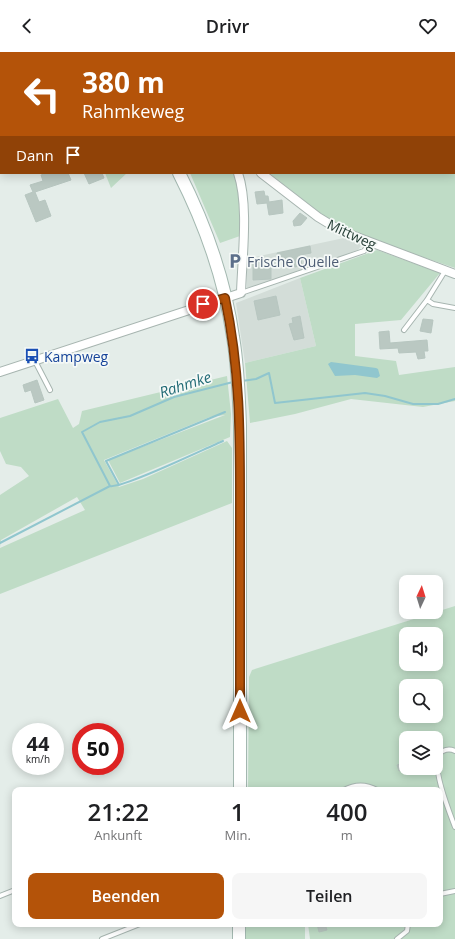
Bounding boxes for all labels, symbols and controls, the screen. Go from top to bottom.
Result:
text: Drivr [206,14,249,38]
icon: back [16,15,38,37]
icon: heart [417,15,439,37]
text: 380 m [82,63,165,101]
icon: left [16,68,68,120]
text: Rahmkeweg [82,99,184,123]
icon: arrive [62,144,84,166]
text: Dann [16,145,54,165]
street label: Mittweg [324,214,380,254]
parking icon: Frische Quelle [226,252,244,270]
place label: Frische Quelle [247,252,339,271]
pin [186,287,220,321]
icon: arrive [192,293,214,315]
bus stop icon: Kampweg [23,347,41,365]
place label: Kampweg [44,347,109,366]
water label: Rahmke [156,366,214,402]
north arrow [399,575,443,619]
map controls [399,575,443,775]
button: sound [399,627,443,671]
button: search [399,679,443,723]
position arrow [219,690,261,732]
speed limit sign: 50 [72,723,124,775]
text: 44 [27,730,49,757]
button: layers [399,731,443,775]
text: km/h [26,752,50,766]
text: 21:22 [87,795,149,828]
text: 1 [231,795,244,828]
text: 400 [326,795,367,828]
text: Ankunft [94,826,142,844]
text: Min. [224,826,251,844]
text: m [341,826,353,844]
button: Beenden [28,873,224,919]
button: Teilen [232,873,427,919]

